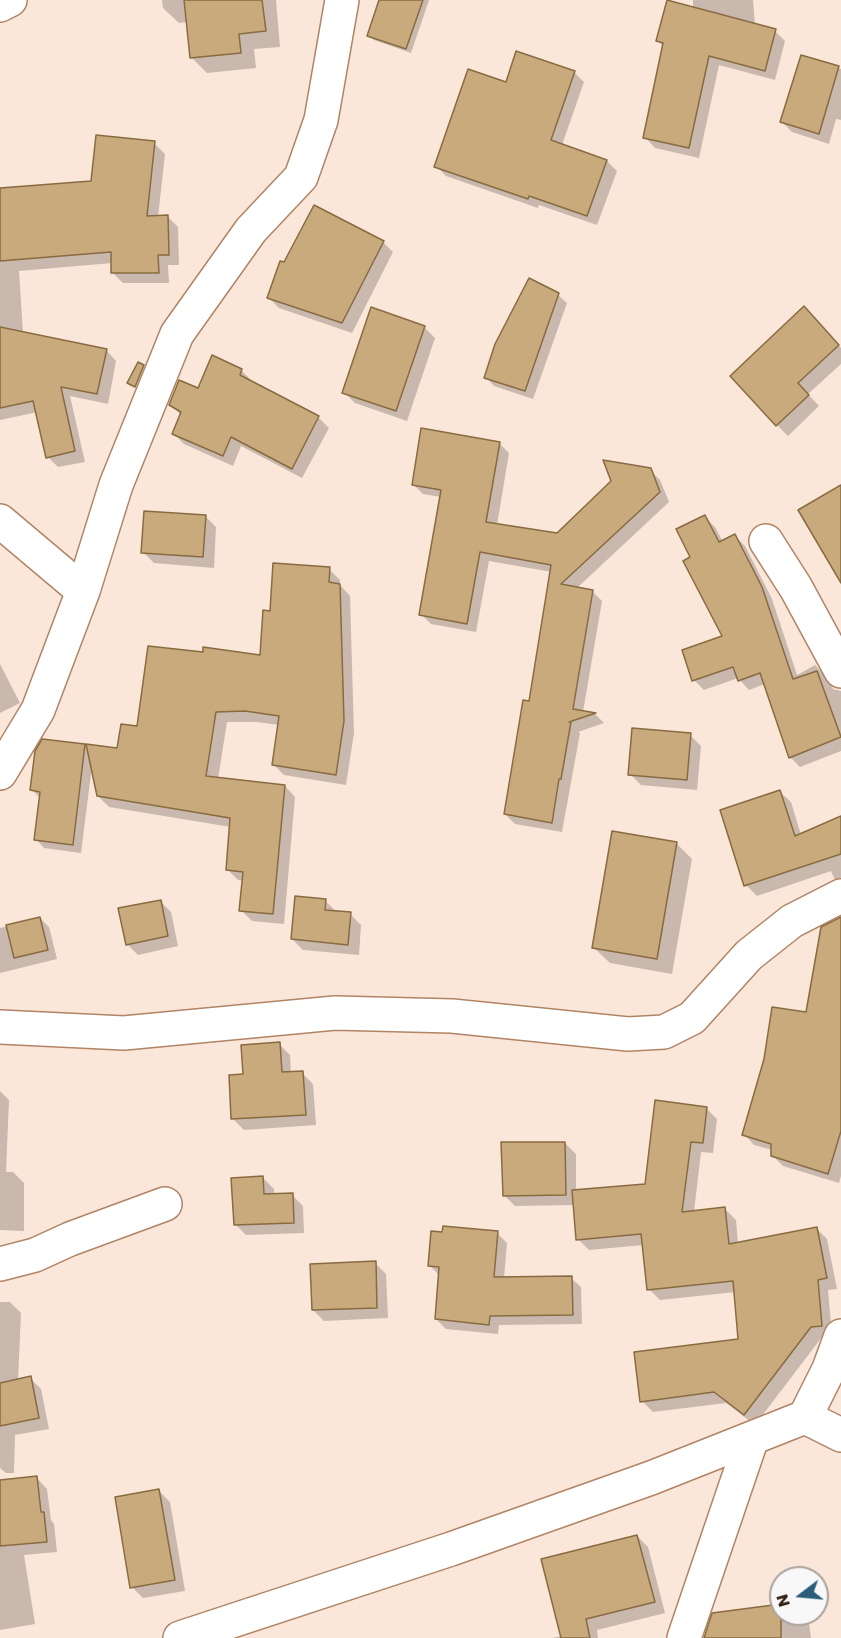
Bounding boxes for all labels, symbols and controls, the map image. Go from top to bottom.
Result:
north arrow [769,1566,829,1626]
text: N [770,1592,796,1610]

